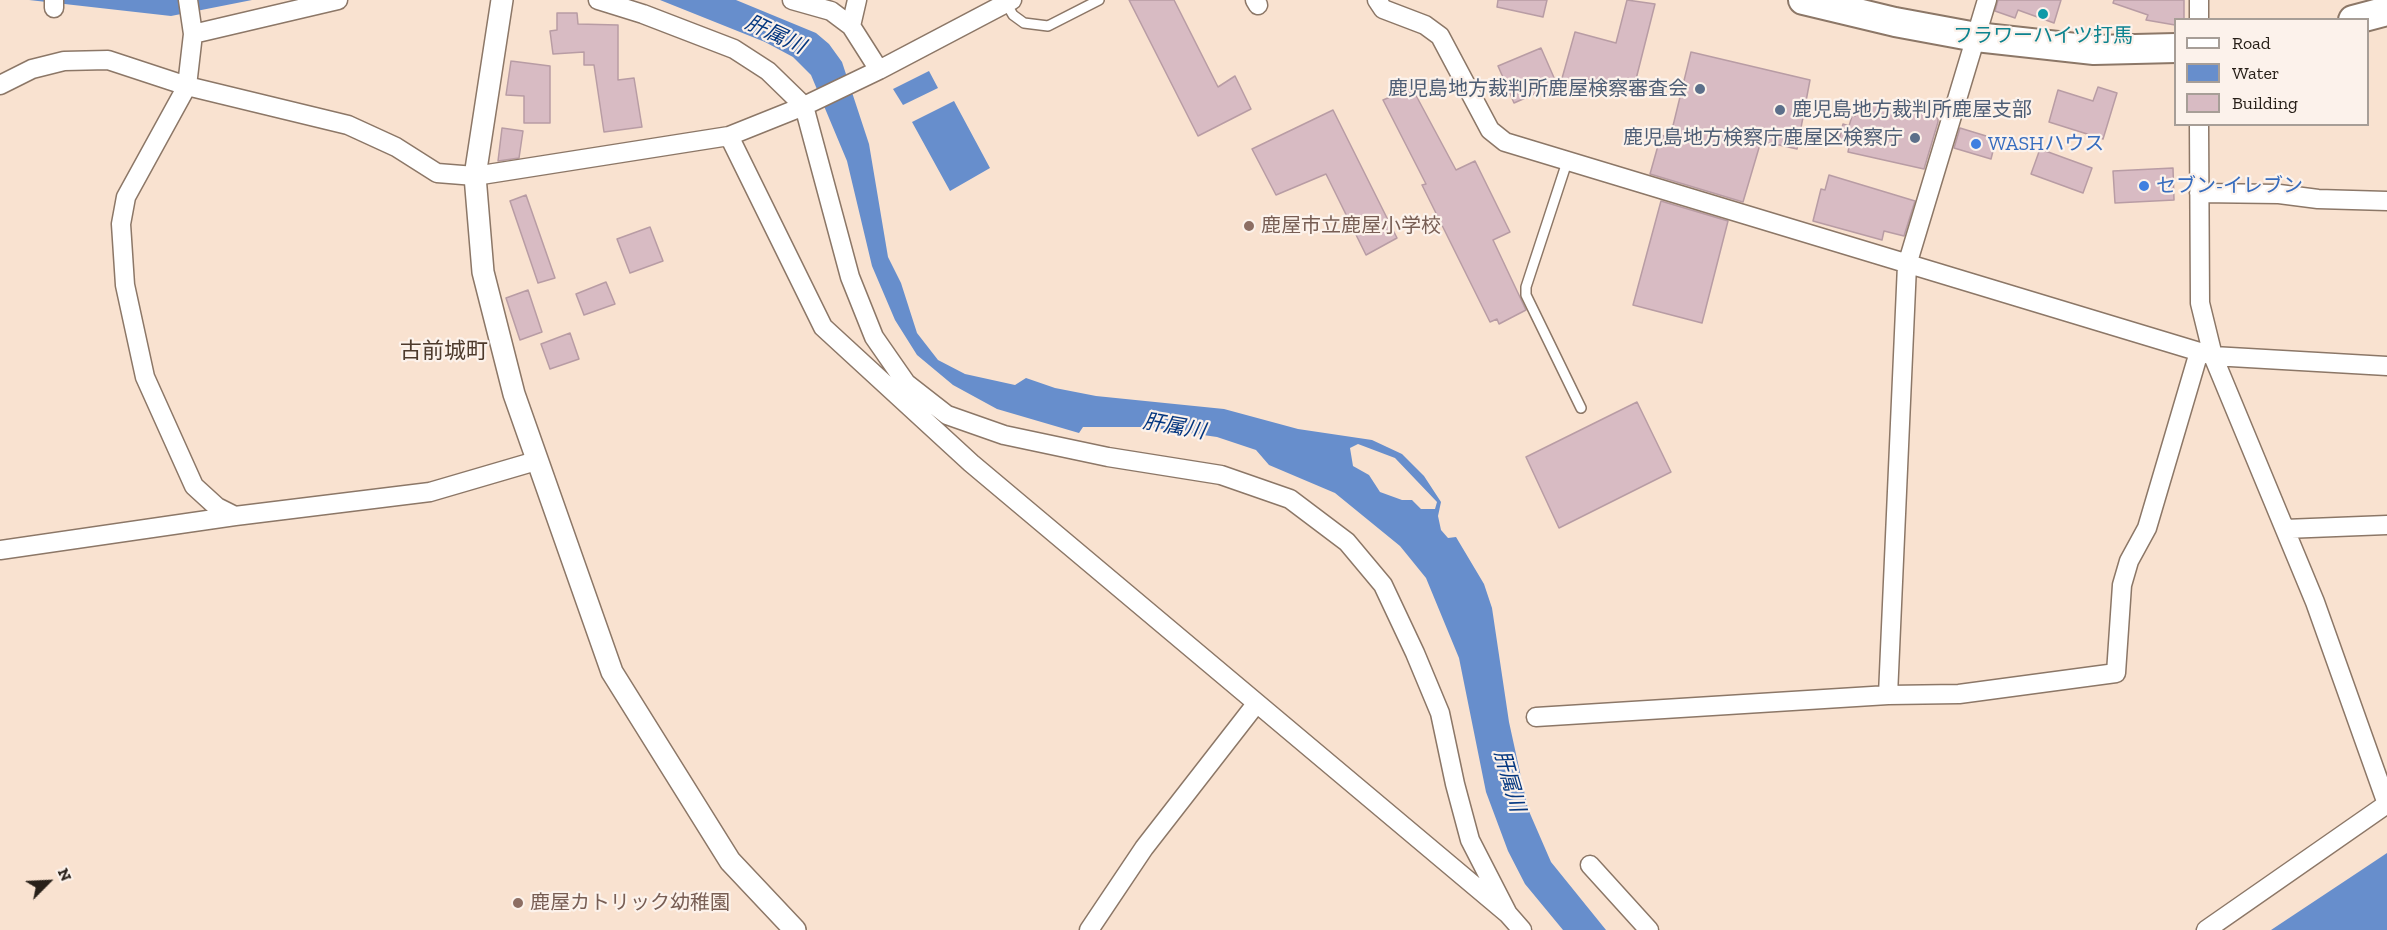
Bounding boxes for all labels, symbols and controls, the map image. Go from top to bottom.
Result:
marker: フラワーハイツ打馬 [2036,7,2050,21]
water label: 肝属川 [741,10,809,60]
legend [2174,18,2369,126]
place label: フラワーハイツ打馬 [1953,24,2133,48]
text: Road [2232,32,2271,54]
text: Water [2232,62,2279,84]
place label: 鹿児島地方裁判所鹿屋検察審査会 [1388,77,1688,101]
marker: 鹿児島地方裁判所鹿屋検察審査会 [1693,82,1707,96]
text: Building [2232,92,2298,114]
place label: 鹿児島地方裁判所鹿屋支部 [1792,98,2032,122]
marker: 鹿児島地方裁判所鹿屋支部 [1773,103,1787,117]
place label: 鹿児島地方検察庁鹿屋区検察庁 [1623,126,1903,150]
marker: 鹿児島地方検察庁鹿屋区検察庁 [1908,131,1922,145]
place label: WASHハウス [1988,132,2104,156]
marker: WASHハウス [1969,137,1983,151]
place label: セブン-イレブン [2156,174,2303,198]
marker: セブン-イレブン [2137,179,2151,193]
place label: 鹿屋市立鹿屋小学校 [1261,214,1441,238]
marker: 鹿屋市立鹿屋小学校 [1242,219,1256,233]
district label: 古前城町 [400,339,488,365]
water label: 肝属川 [1141,409,1207,445]
water label: 肝属川 [1488,747,1530,815]
north arrow [18,852,78,912]
text: N [54,865,76,884]
place label: 鹿屋カトリック幼稚園 [530,891,730,915]
marker: 鹿屋カトリック幼稚園 [511,896,525,910]

